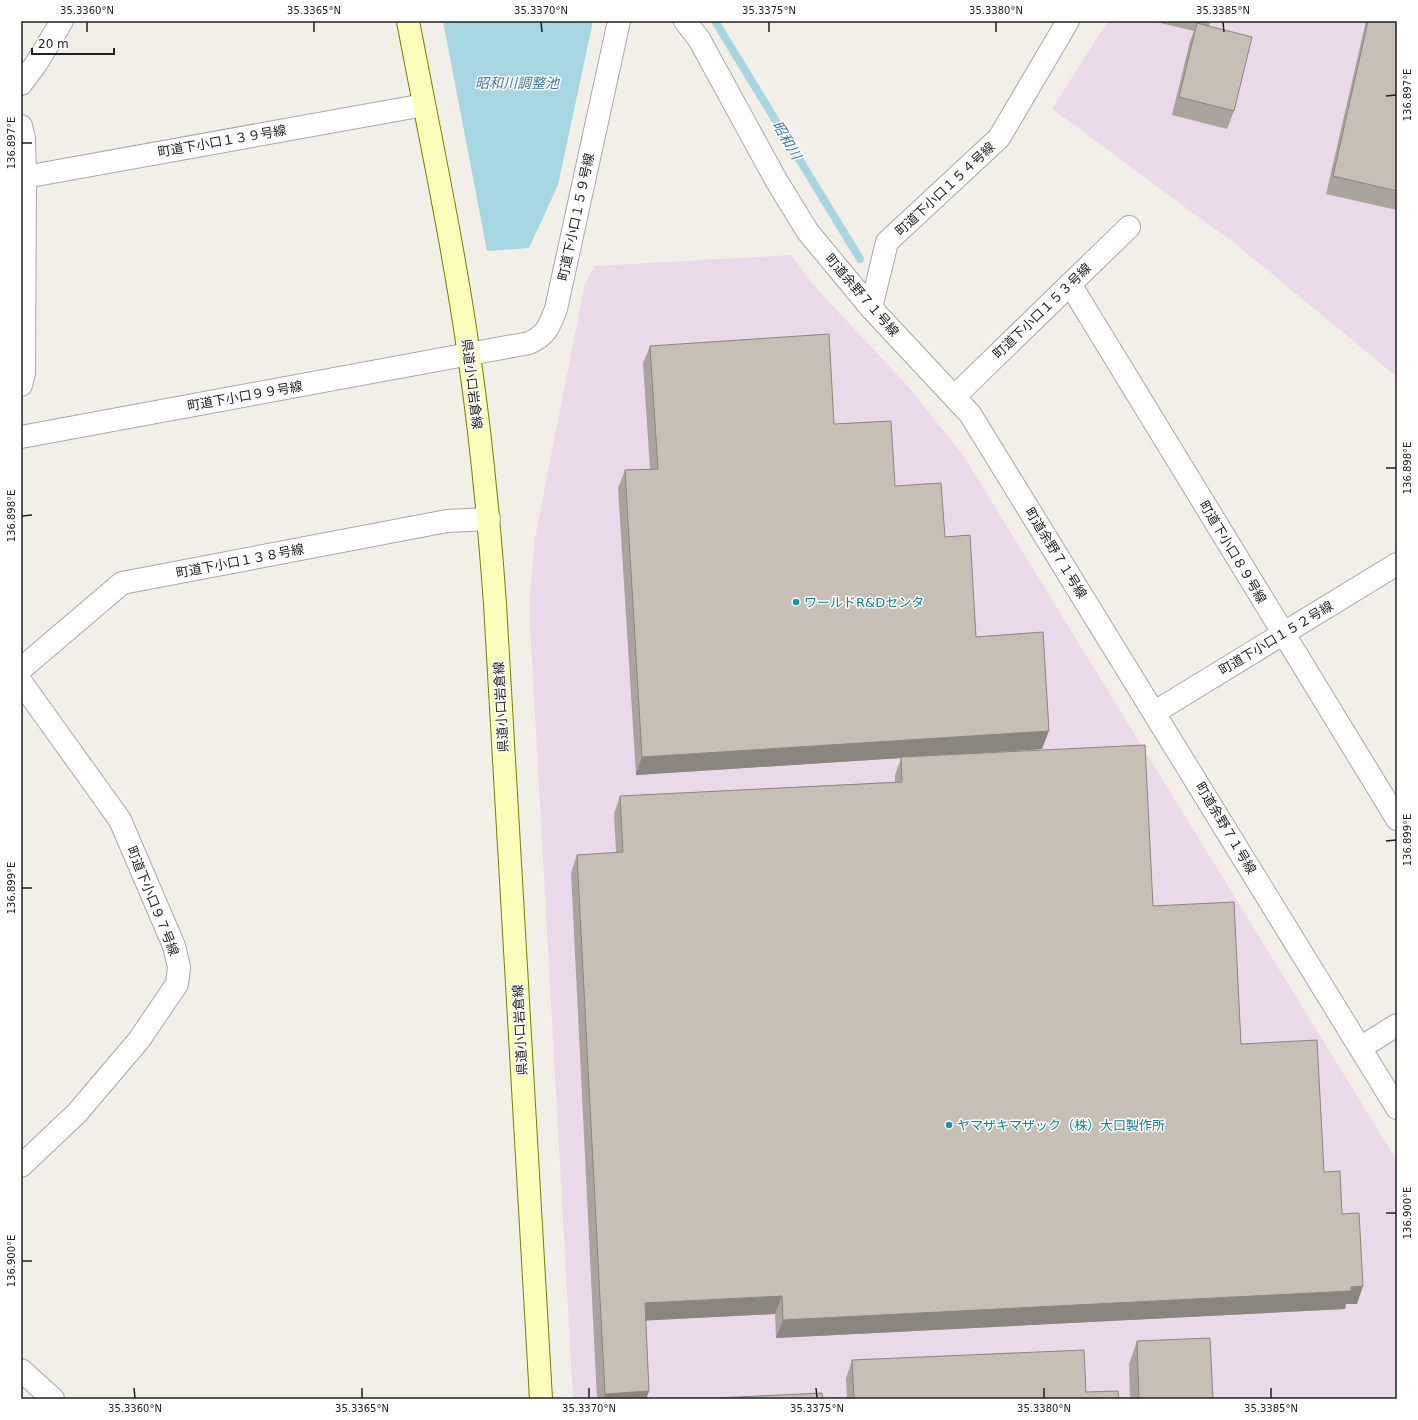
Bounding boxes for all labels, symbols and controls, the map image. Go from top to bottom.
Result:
text: 35.3360°N [60,5,114,16]
text: 35.3365°N [287,5,341,16]
text: 35.3370°N [514,5,568,16]
text: 35.3375°N [742,5,796,16]
text: 35.3380°N [969,5,1023,16]
text: 35.3385°N [1196,5,1250,16]
scale bar [32,30,114,56]
text: 20 m [38,37,69,51]
text: 136.897°E [1402,69,1413,121]
water label: 昭和川調整池 [475,75,561,91]
text: 136.897°E [6,117,17,169]
water label: 昭和川 [769,118,806,164]
street label: 町道下小口１３９号線 [157,122,287,160]
street label: 町道下小口１５４号線 [892,139,998,239]
street label: 町道下小口１５９号線 [555,152,597,282]
street label: 町道余野７１号線 [822,251,902,339]
street label: 町道下小口１５３号線 [990,260,1094,362]
street label: 県道小口岩倉線 [459,338,485,430]
street label: 町道下小口９９号線 [186,378,304,414]
text: 136.898°E [1402,442,1413,494]
text: 136.898°E [6,490,17,542]
street label: 町道下小口８９号線 [1196,498,1270,606]
street label: 町道余野７１号線 [1022,505,1090,601]
street label: 町道下小口１３８号線 [175,541,305,581]
place label: ワールドR&Dセンタ [804,595,924,610]
marker: ワールドR&Dセンタ [791,597,801,607]
street label: 町道下小口１５２号線 [1216,598,1336,678]
street label: 県道小口岩倉線 [491,661,511,753]
street label: 町道余野７１号線 [1193,780,1259,876]
text: 136.899°E [1402,814,1413,866]
street label: 町道下小口９７号線 [124,844,182,958]
text: 136.899°E [6,862,17,914]
street label: 県道小口岩倉線 [510,984,530,1076]
place label: ヤマザキマザック（株）大口製作所 [957,1118,1165,1133]
marker: ヤマザキマザック（株）大口製作所 [944,1120,954,1130]
text: 136.900°E [1402,1187,1413,1239]
text: 136.900°E [6,1235,17,1287]
text: 35.3360°N [108,1403,162,1414]
text: 35.3365°N [335,1403,389,1414]
text: 35.3370°N [562,1403,616,1414]
text: 35.3375°N [790,1403,844,1414]
text: 35.3380°N [1017,1403,1071,1414]
text: 35.3385°N [1244,1403,1298,1414]

